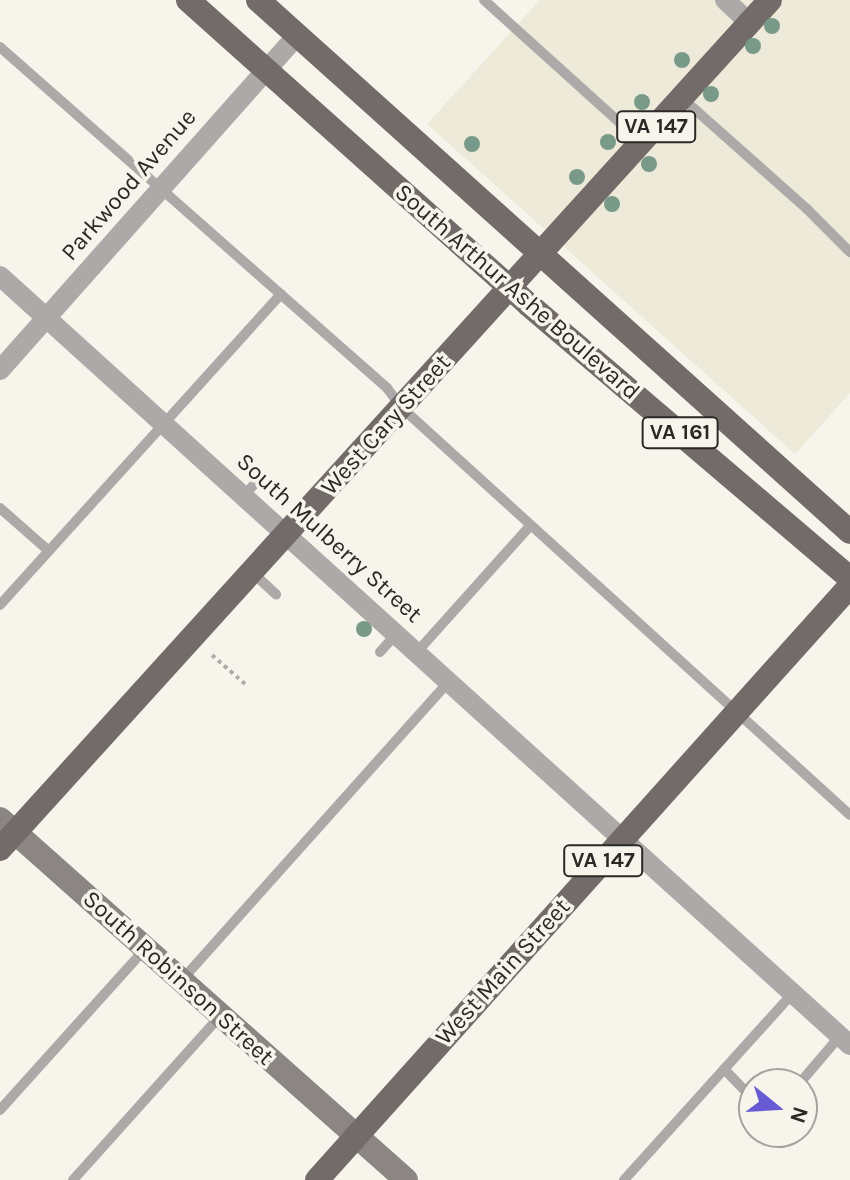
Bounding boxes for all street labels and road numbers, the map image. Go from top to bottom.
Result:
street label: Parkwood Avenue [55,103,203,267]
road number: VA 147 [616,109,696,145]
street label: South Arthur Ashe Boulevard [389,178,645,406]
street label: West Cary Street [315,349,457,501]
road number: VA 161 [640,415,720,451]
street label: South Mulberry Street [230,447,428,629]
road number: VA 147 [563,843,643,879]
street label: South Robinson Street [77,885,279,1071]
street label: West Main Street [430,893,576,1051]

